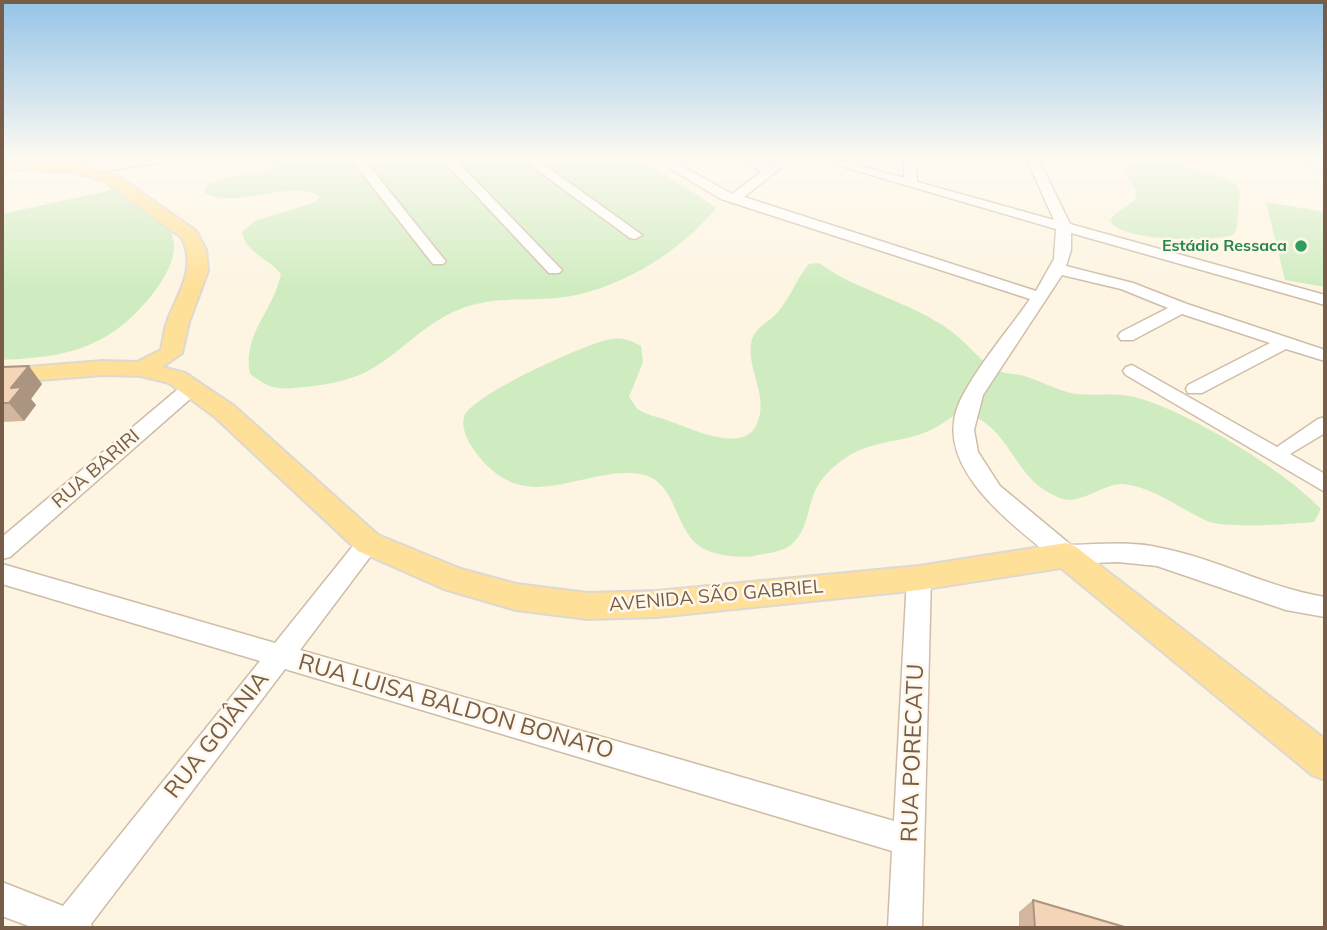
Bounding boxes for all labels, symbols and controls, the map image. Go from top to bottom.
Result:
place label: Estádio Ressaca [1162,236,1287,256]
marker: Estádio Ressaca [1293,238,1309,254]
street label: RUA BARIRI [47,425,145,513]
street label: AVENIDA SÃO GABRIEL [608,575,824,617]
street label: RUA LUISA BALDON BONATO [295,649,617,765]
street label: RUA PORECATU [896,663,930,843]
street label: RUA GOIÂNIA [159,666,275,804]

